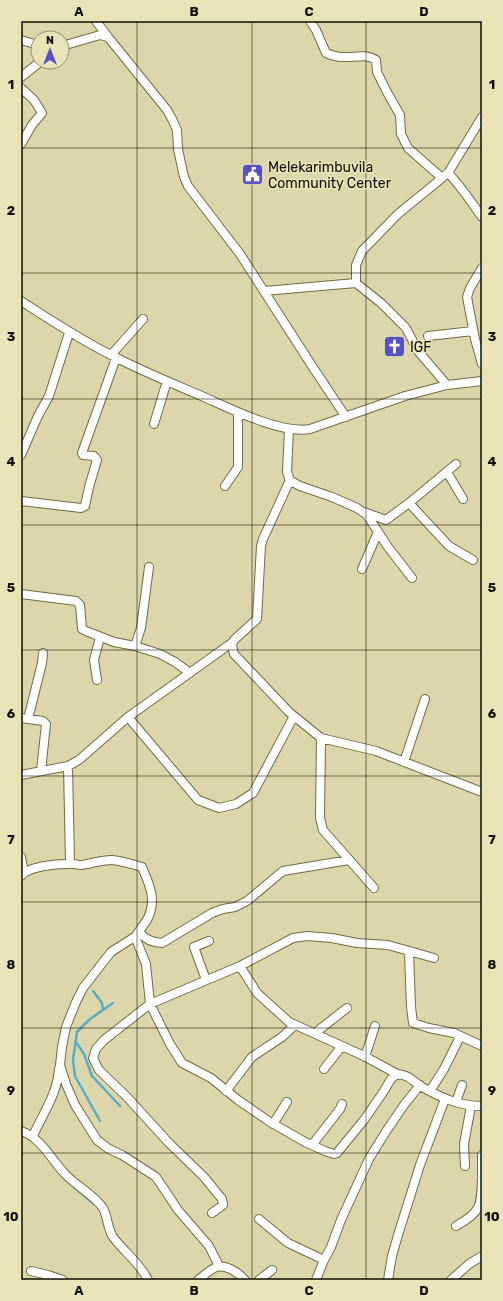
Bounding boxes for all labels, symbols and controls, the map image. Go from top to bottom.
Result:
text: A [74,4,84,19]
text: B [189,4,199,19]
text: C [304,4,314,19]
text: D [419,4,429,19]
north arrow [30,30,70,70]
text: N [46,34,54,47]
text: 1 [8,77,14,92]
text: 1 [489,77,495,92]
place label: Melekarimbuvila Community Center [268,159,392,192]
public building icon: Melekarimbuvila Community Center [240,162,266,188]
text: 2 [7,203,15,218]
text: 2 [488,203,496,218]
text: 3 [7,329,16,344]
text: 3 [488,329,497,344]
church icon: IGF [382,334,408,360]
place label: IGF [410,339,432,356]
text: 4 [7,454,16,469]
text: 4 [488,454,497,469]
text: 5 [7,580,15,595]
text: 5 [488,580,496,595]
text: 6 [7,706,16,721]
text: 6 [488,706,497,721]
text: 7 [7,832,15,847]
text: 7 [488,832,496,847]
text: 8 [7,957,16,972]
text: 8 [488,957,497,972]
text: 9 [7,1083,15,1098]
text: 9 [488,1083,496,1098]
text: 10 [3,1209,19,1224]
text: 10 [484,1209,500,1224]
text: A [74,1283,84,1298]
text: B [189,1283,199,1298]
text: C [304,1283,314,1298]
text: D [419,1283,429,1298]

